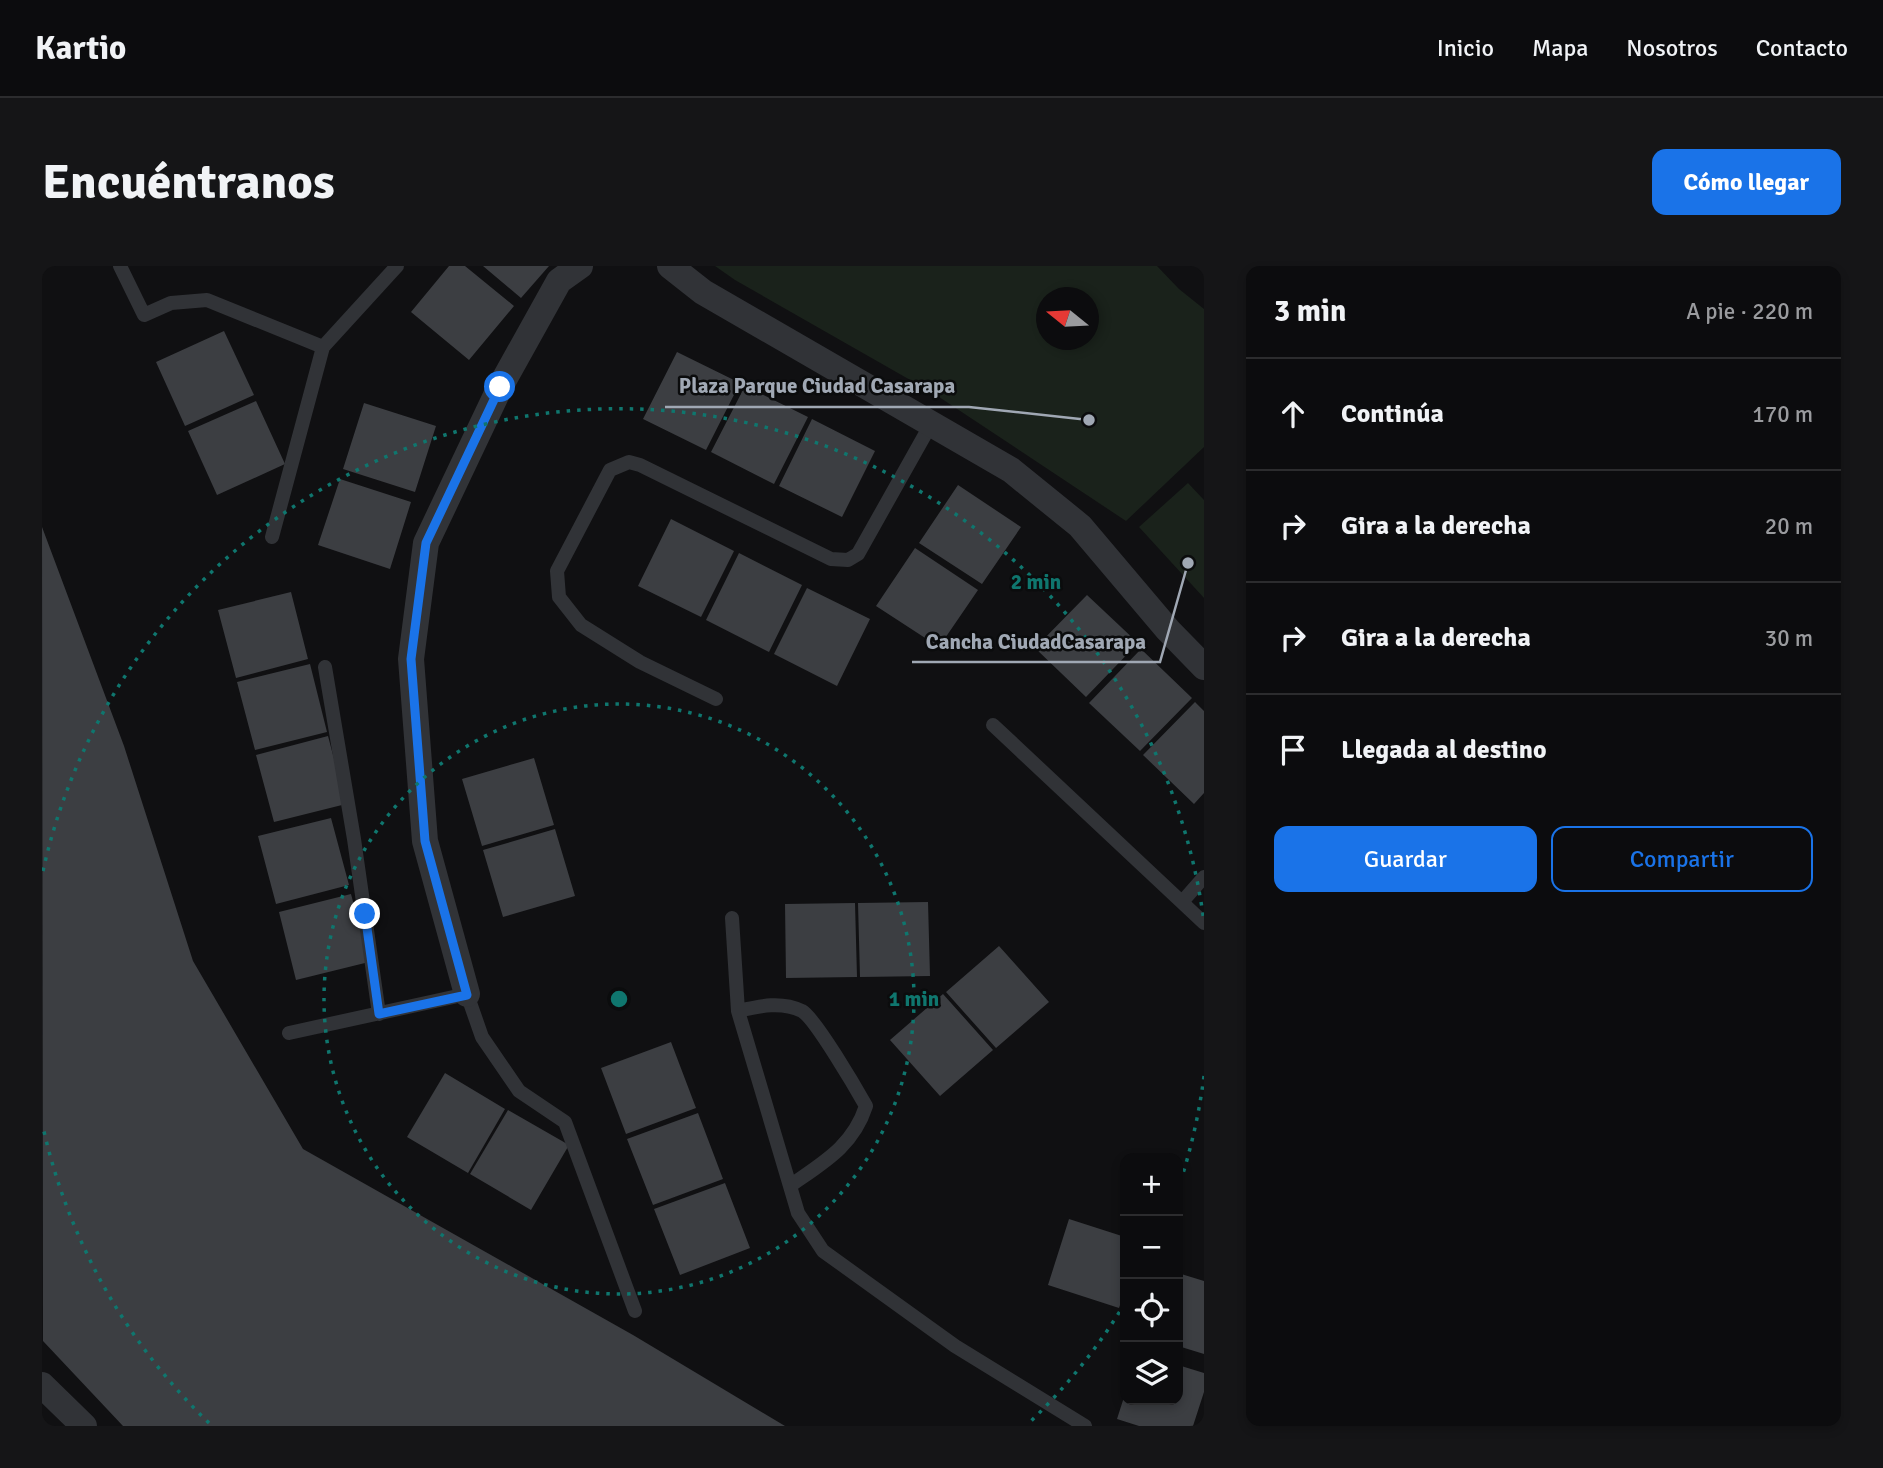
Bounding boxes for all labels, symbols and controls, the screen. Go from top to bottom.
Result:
text: Kartio [35,28,126,69]
text: Inicio [1437,33,1494,63]
text: Mapa [1532,33,1588,63]
text: Nosotros [1626,33,1718,63]
text: Contacto [1756,33,1848,63]
button: Cómo llegar [1652,149,1841,215]
text: Encuéntranos [42,152,335,212]
north arrow [1036,287,1099,350]
text: 3 min [1274,293,1346,330]
text: A pie · 220 m [1686,297,1813,326]
callout: Plaza Parque Ciudad Casarapa [665,365,969,407]
route start [484,371,515,402]
text: Plaza Parque Ciudad Casarapa [679,373,955,399]
icon: ahead [1274,395,1312,433]
text: Continúa [1341,398,1444,430]
text: 170 m [1752,400,1813,429]
icon: right [1274,507,1312,545]
text: Gira a la derecha [1341,510,1531,542]
text: 20 m [1765,512,1813,541]
text: 2 min [1011,569,1061,595]
icon: right [1274,619,1312,657]
callout: Cancha CiudadCasarapa [912,620,1160,662]
text: Gira a la derecha [1341,622,1531,654]
text: 30 m [1765,624,1813,653]
text: Cancha CiudadCasarapa [926,629,1146,655]
icon: arrive [1274,731,1312,769]
text: Llegada al destino [1341,734,1547,766]
button: Guardar [1274,826,1537,892]
button: Compartir [1551,826,1813,892]
route end [349,898,380,929]
text: 1 min [889,986,939,1012]
centre of rings [607,987,631,1011]
map controls [1120,1153,1183,1405]
button: + [1120,1153,1183,1216]
button: − [1120,1216,1183,1279]
button: locate [1120,1279,1183,1342]
button: layers [1120,1342,1183,1405]

